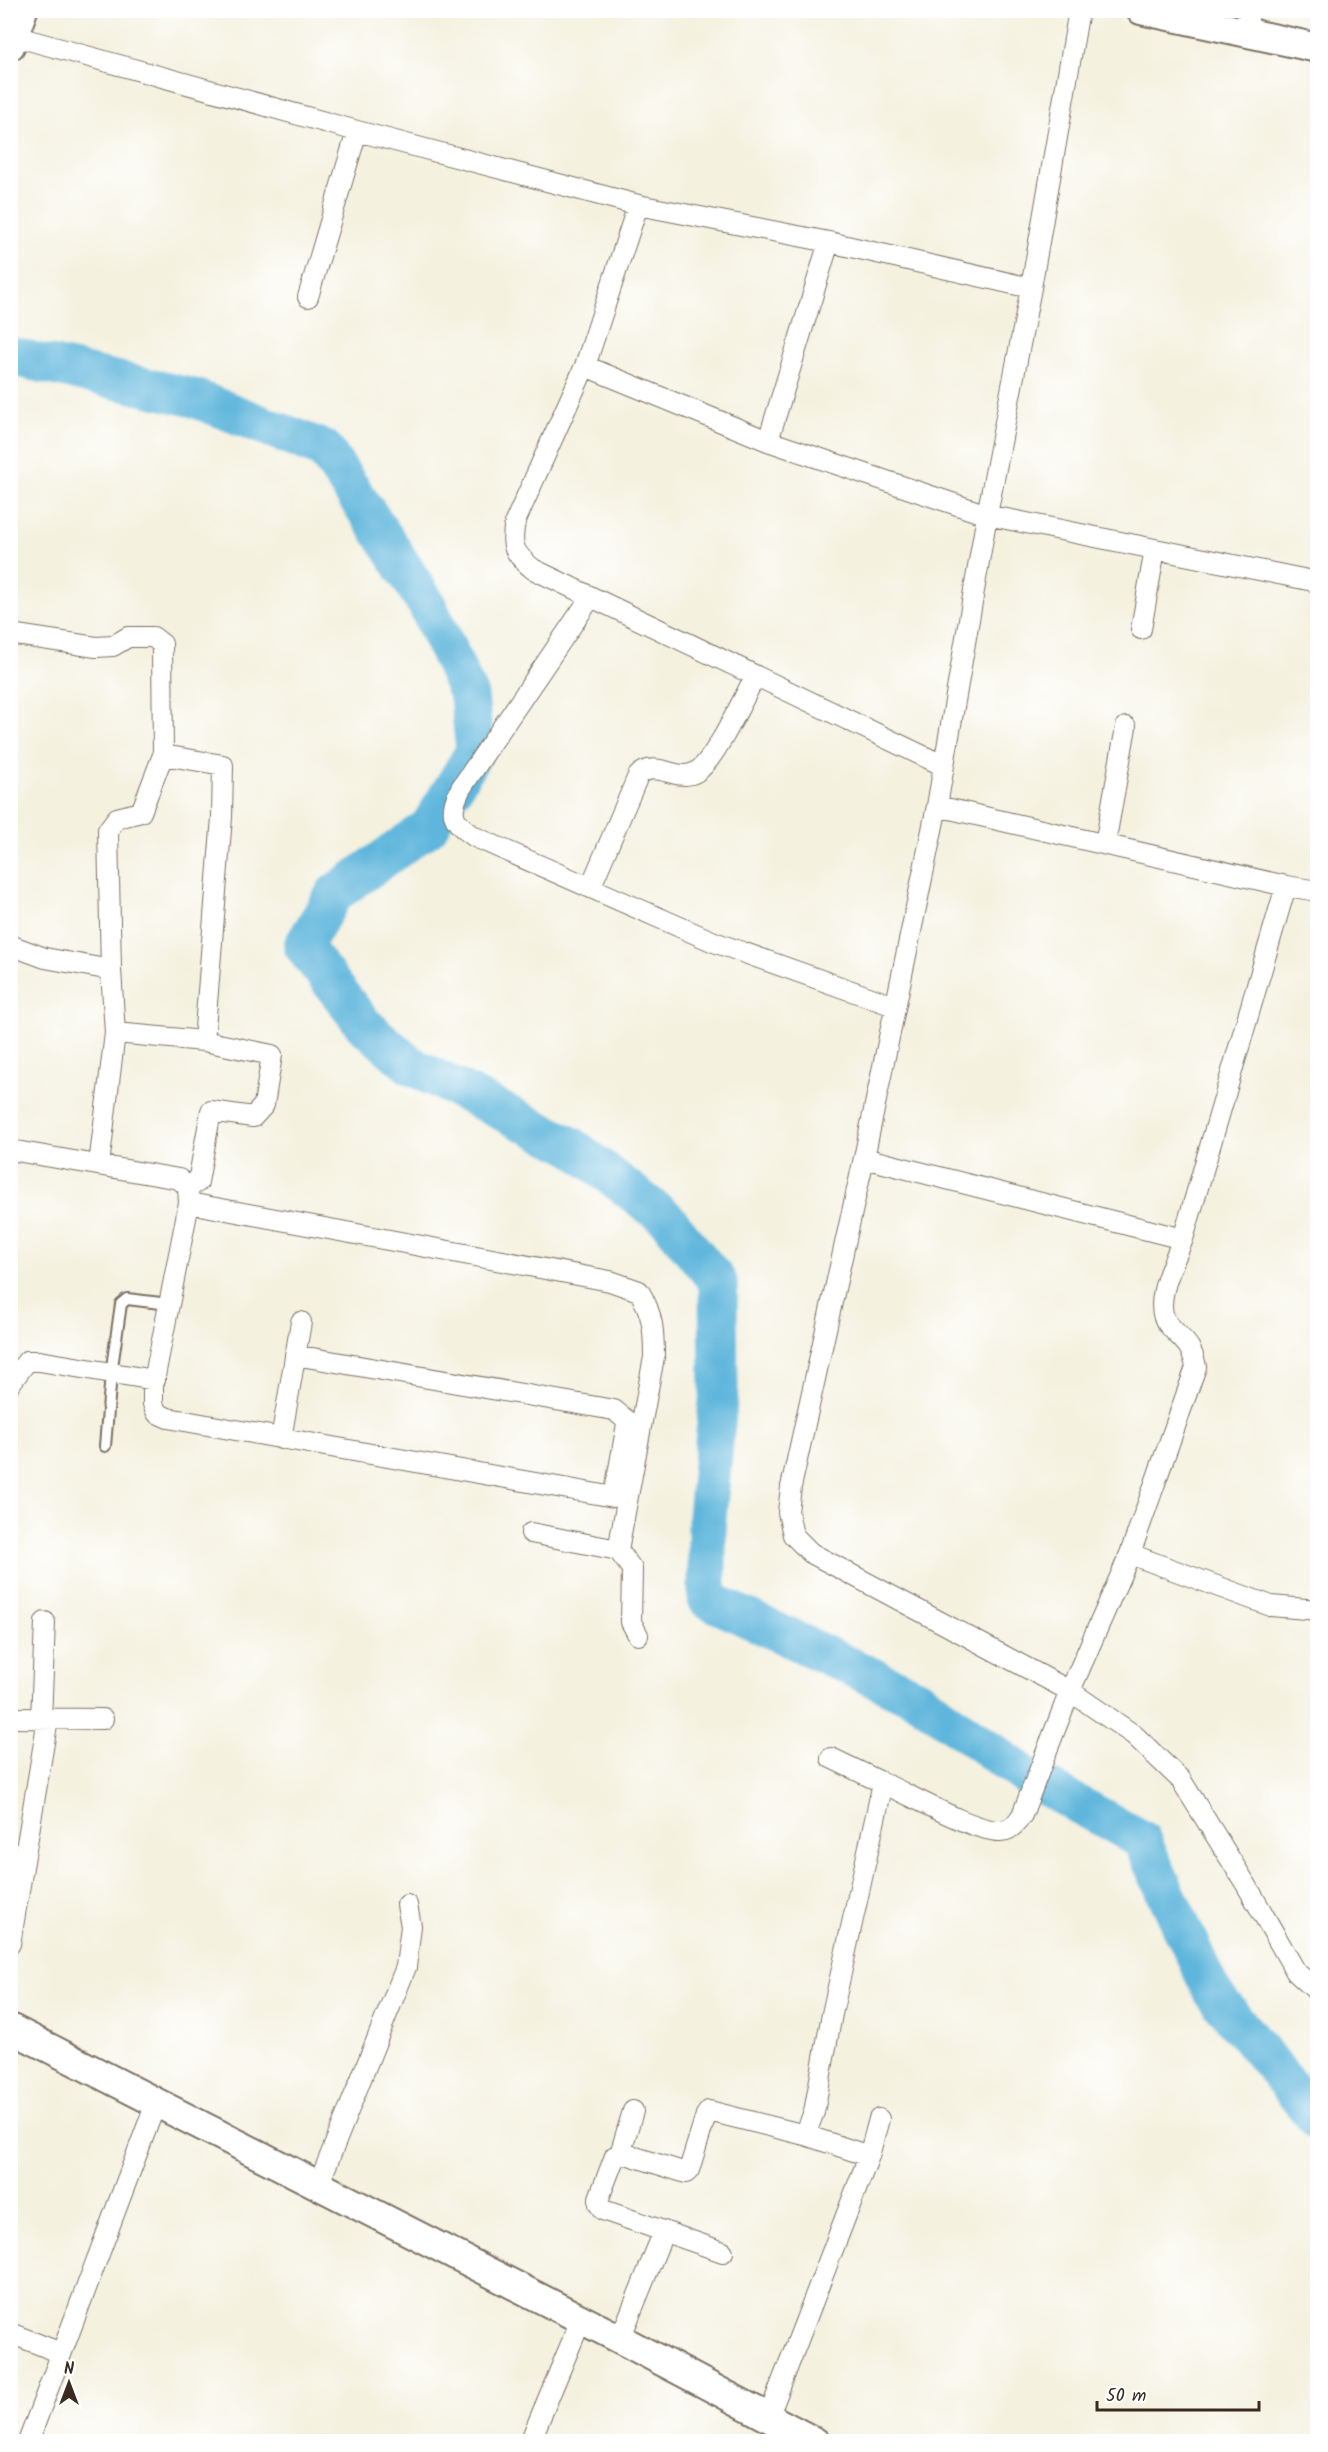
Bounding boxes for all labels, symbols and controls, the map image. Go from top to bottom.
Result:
north arrow [39,2353,99,2413]
text: N [64,2357,74,2382]
scale bar [1097,2374,1259,2412]
text: 50 m [1106,2382,1146,2411]

